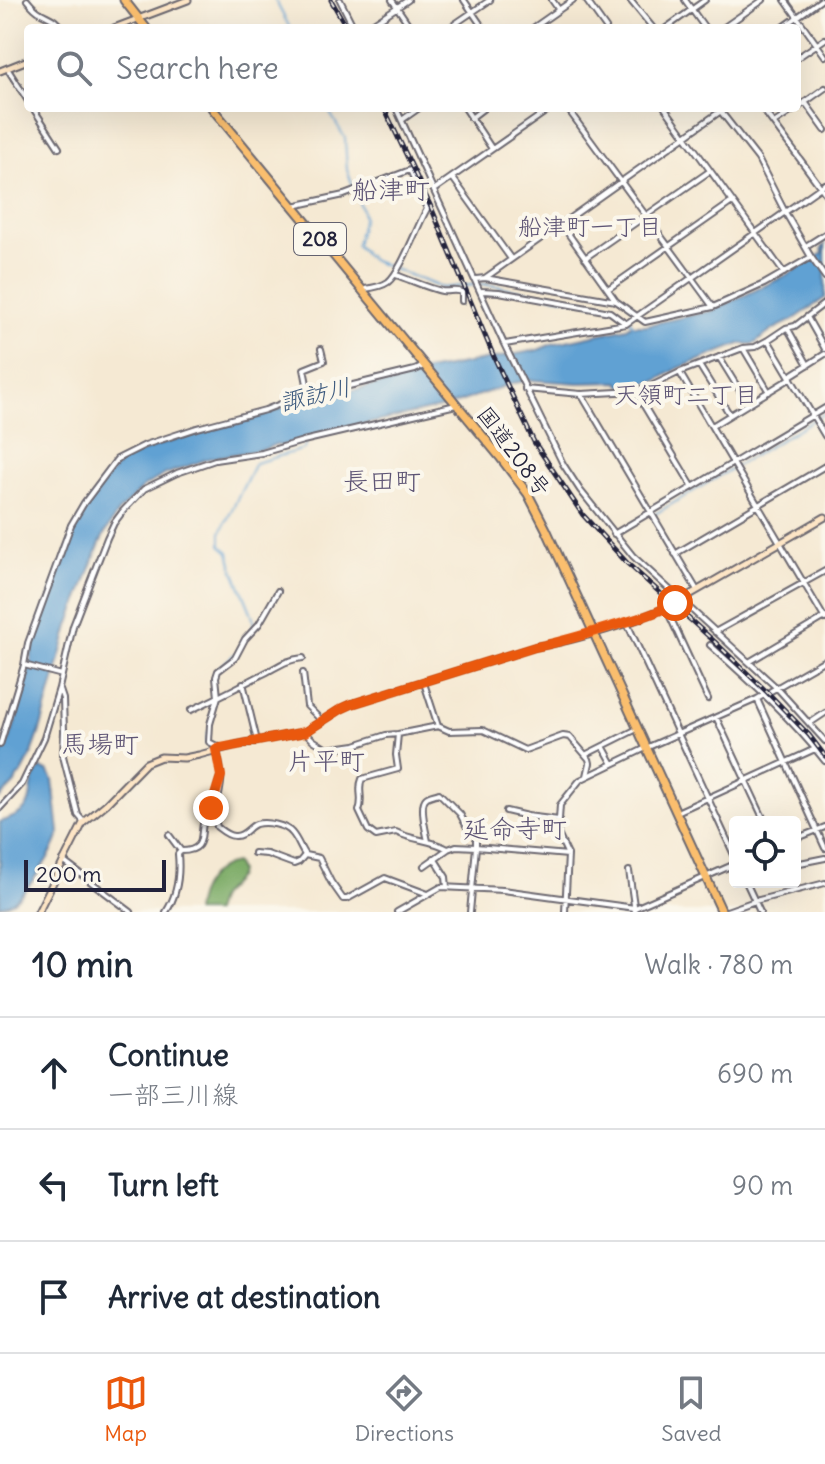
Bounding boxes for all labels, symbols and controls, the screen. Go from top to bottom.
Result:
search box [24,24,801,112]
icon: search [52,46,96,90]
text: Search here [116,49,279,87]
district label: 船津町 [352,173,430,206]
district label: 船津町一丁目 [518,211,662,241]
road number: 208 [294,223,346,255]
water label: 諏訪川 [276,371,353,417]
district label: 天領町二丁目 [614,379,758,409]
street label: 国道208号 [471,401,557,501]
district label: 長田町 [343,464,421,497]
route start [657,585,693,621]
district label: 馬場町 [61,727,139,760]
district label: 片平町 [287,744,365,777]
route end [193,790,229,826]
district label: 延命寺町 [463,812,567,845]
map controls [729,816,801,888]
button: locate [729,816,801,888]
scale bar [24,856,166,892]
text: 200 m [36,860,102,888]
text: 10 min [32,943,133,986]
text: Walk · 780 m [644,948,793,981]
text: Continue [108,1036,229,1074]
icon: ahead [32,1051,76,1095]
text: 690 m [717,1057,793,1090]
text: 一部三川線 [108,1078,238,1111]
icon: left [32,1163,76,1207]
text: Turn left [108,1166,219,1204]
text: 90 m [732,1169,793,1202]
icon: arrive [32,1275,76,1319]
text: Arrive at destination [108,1278,380,1316]
tab: Map [104,1371,148,1447]
tab: Directions [355,1371,454,1447]
tab: Saved [661,1371,721,1447]

